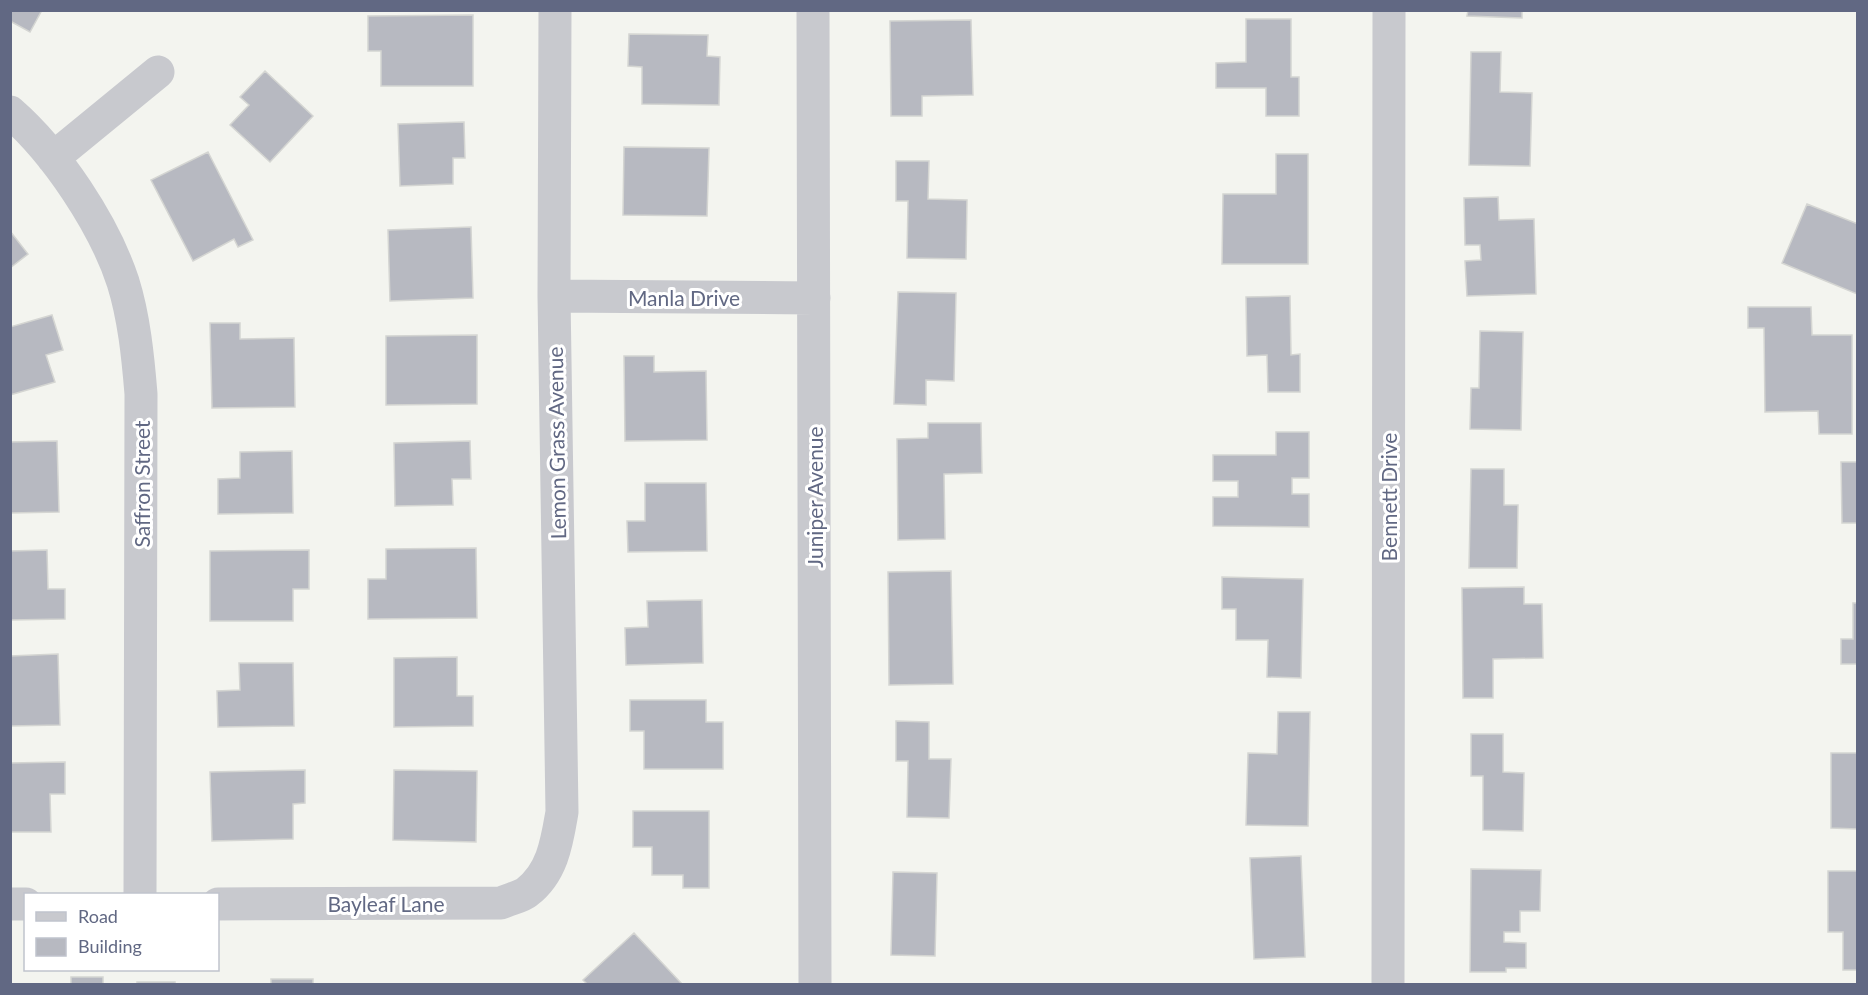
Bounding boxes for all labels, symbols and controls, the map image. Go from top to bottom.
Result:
street label: Manla Drive [628,285,740,310]
street label: Lemon Grass Avenue [542,346,570,540]
street label: Saffron Street [129,420,154,548]
street label: Juniper Avenue [802,426,827,568]
street label: Bennett Drive [1376,433,1401,561]
street label: Bayleaf Lane [327,891,445,916]
legend [24,893,219,971]
text: Road [78,905,118,927]
text: Building [78,935,142,957]

